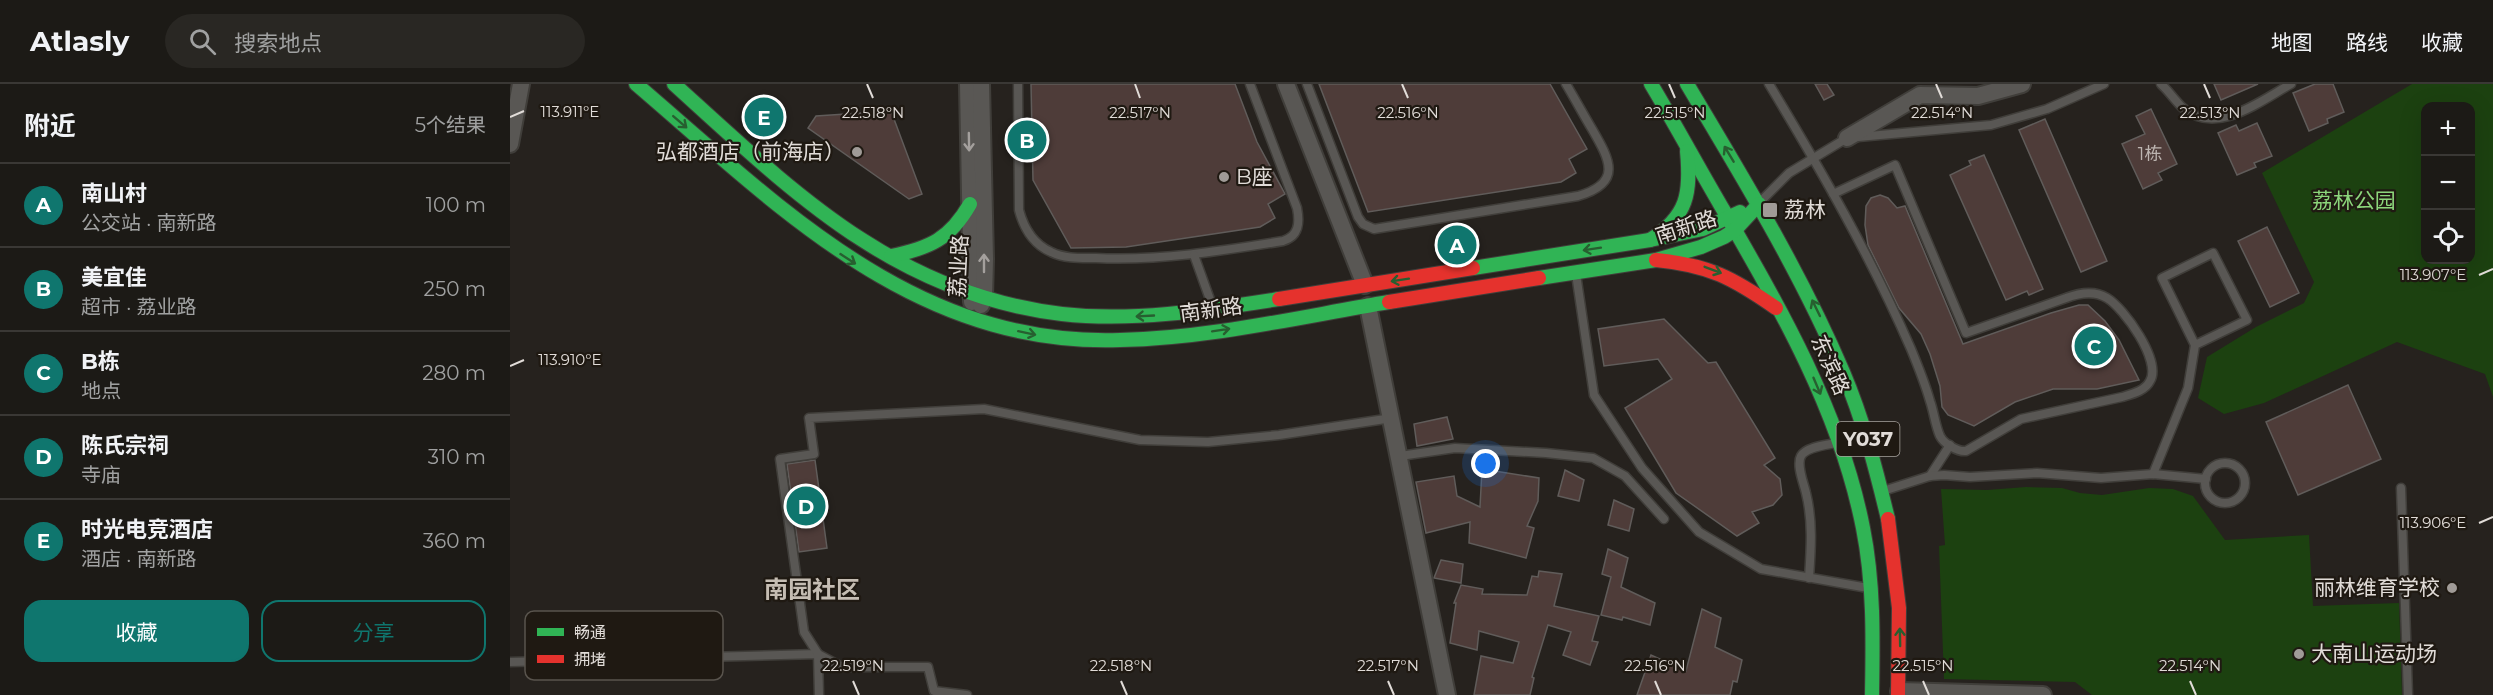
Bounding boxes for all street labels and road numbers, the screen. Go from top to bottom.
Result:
street label: 南新路 [1652,205,1720,248]
street label: 荔业路 [944,234,973,298]
street label: 南新路 [1178,293,1244,326]
street label: 东滨路 [1806,331,1855,399]
road number: Y037 [1836,422,1900,456]

